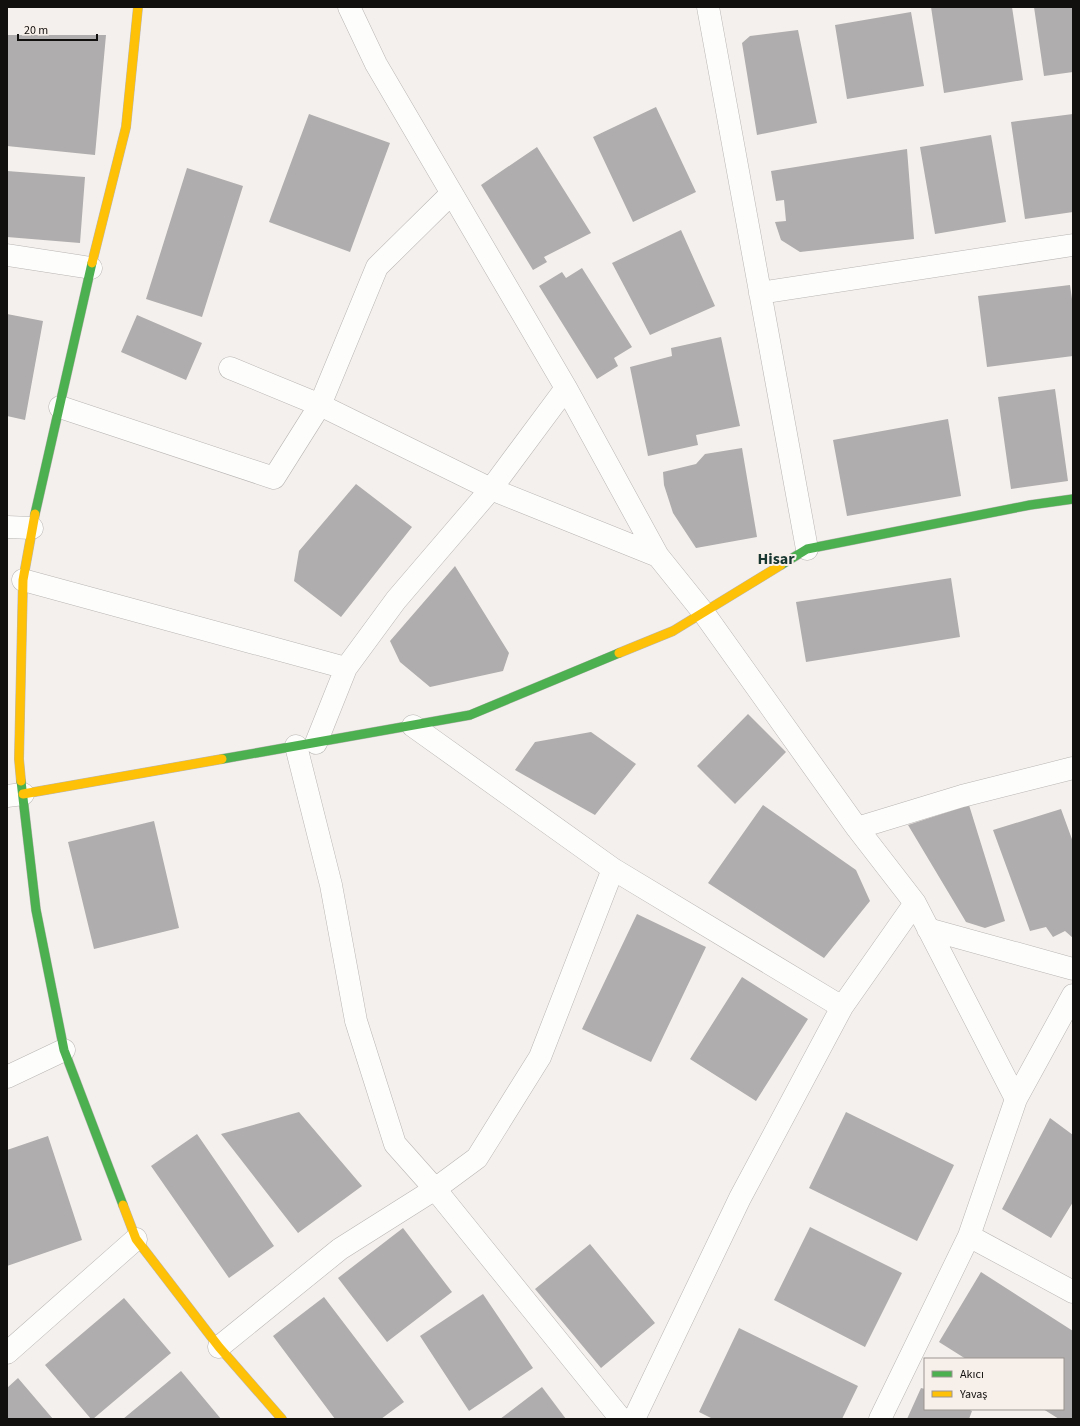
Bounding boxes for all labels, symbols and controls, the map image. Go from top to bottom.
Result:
scale bar [18,16,97,42]
text: 20 m [24,22,48,39]
district label: Hisar [757,548,795,570]
legend [924,1358,1064,1410]
text: Akıcı [960,1366,984,1383]
text: Yavaş [959,1386,987,1403]

